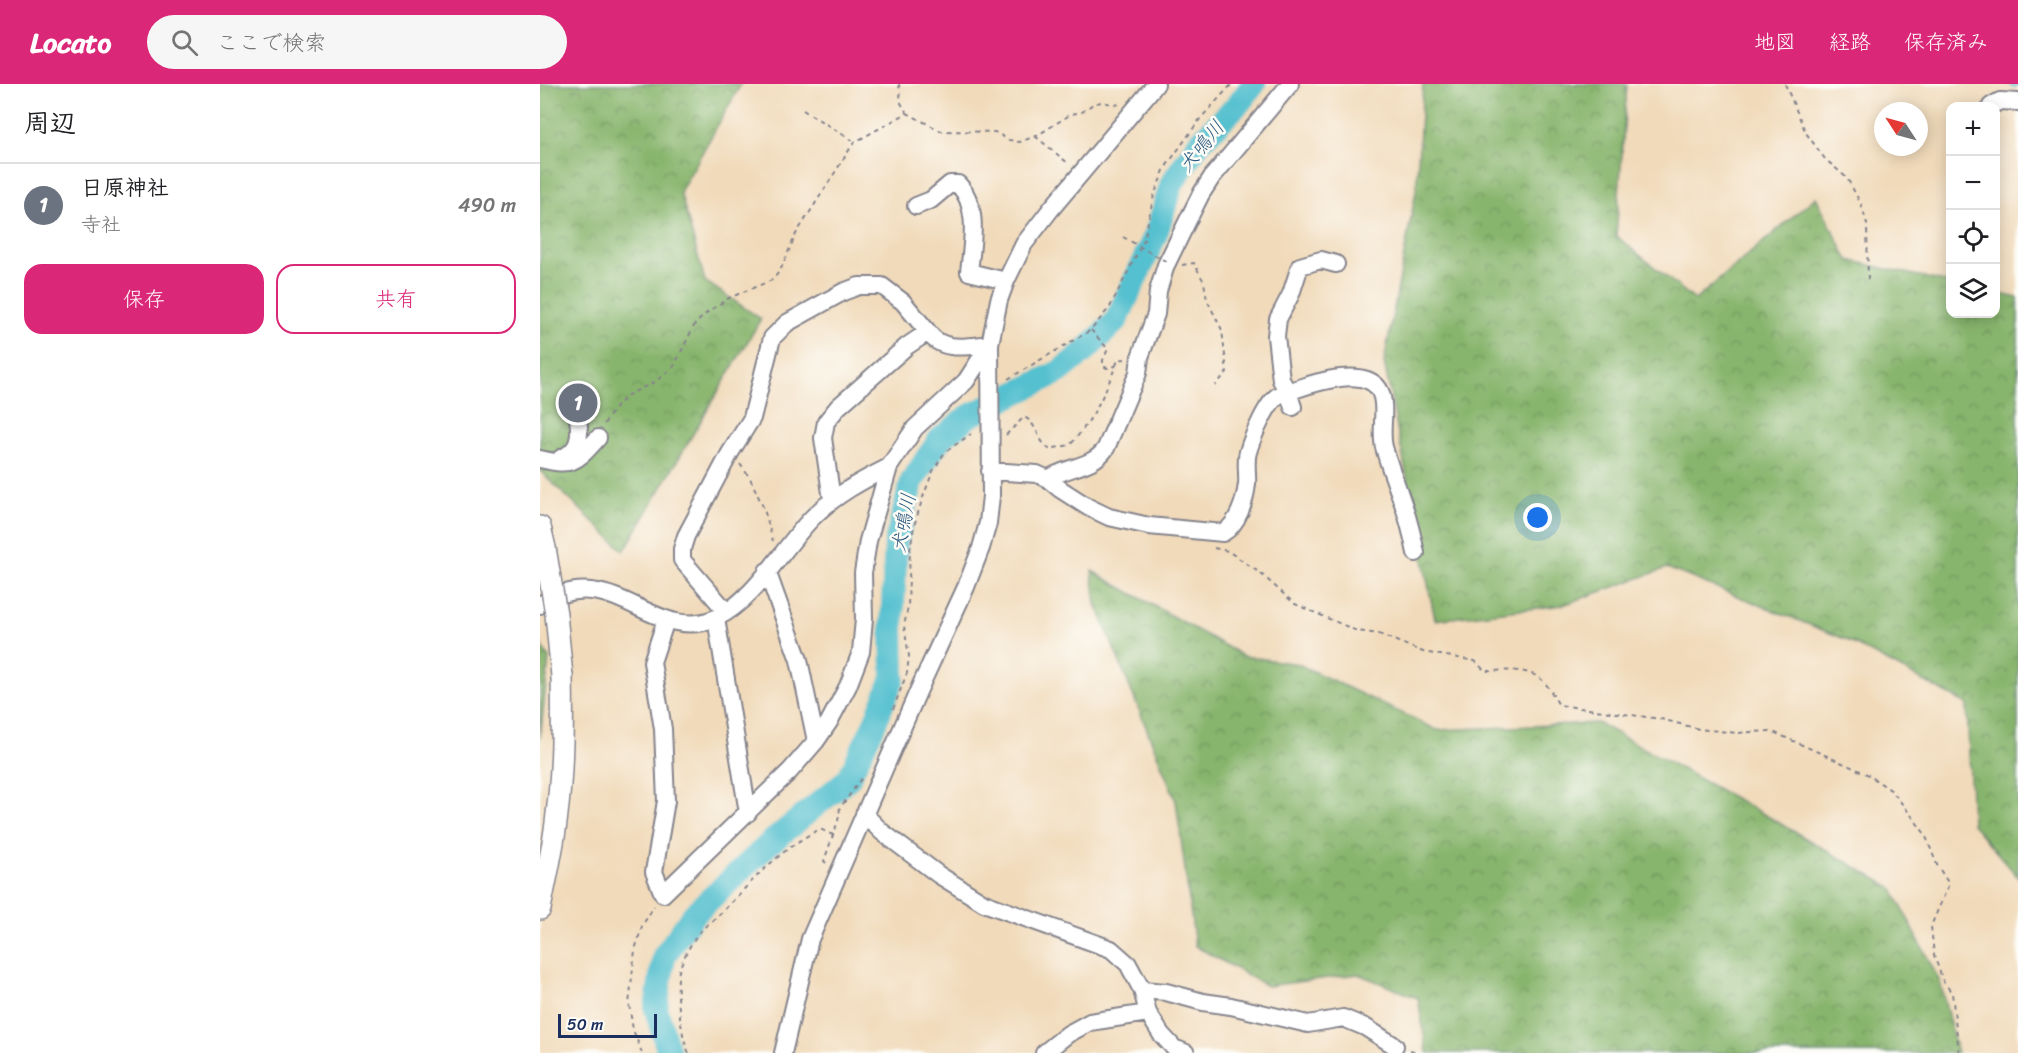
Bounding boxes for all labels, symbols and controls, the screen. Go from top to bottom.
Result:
search box [147,15,567,69]
text: Locato [30,18,111,67]
text: ここで検索 [216,23,326,62]
text: 地図 [1754,23,1796,61]
text: 経路 [1829,23,1871,61]
text: 保存済み [1904,23,1988,61]
icon: search [168,26,201,59]
text: 周辺 [24,100,76,146]
north arrow [1874,102,1928,156]
map controls [1946,102,2000,318]
button: + [1946,102,2000,156]
water label: 犬鳴川 [1169,112,1234,181]
button: − [1946,156,2000,210]
text: 日原神社 [81,168,169,207]
text: 1 [39,188,48,223]
text: 490 m [458,188,516,223]
text: 寺社 [81,207,121,242]
button: locate [1946,210,2000,264]
button: 保存 [24,264,264,334]
button: 共有 [276,264,516,334]
button: layers [1946,264,2000,318]
pin: 1 [558,380,597,426]
water label: 犬鳴川 [881,490,926,556]
your location [1523,503,1552,532]
text: 50 m [567,1010,603,1039]
scale bar [558,1011,657,1038]

